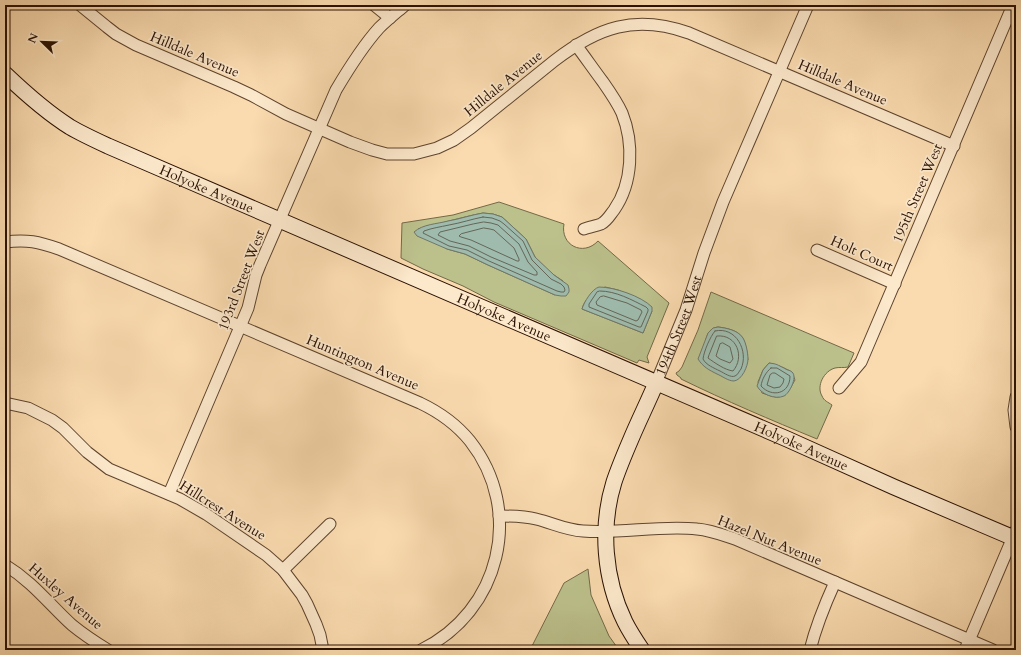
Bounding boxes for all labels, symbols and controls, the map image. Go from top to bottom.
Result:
north arrow [22,22,62,62]
street label: Hilldale Avenue [147,27,242,82]
text: N [24,31,42,46]
street label: Hilldale Avenue [460,46,546,121]
street label: Hilldale Avenue [795,55,890,110]
street label: 195th Street West [888,140,947,246]
street label: Holyoke Avenue [156,160,257,218]
street label: 193rd Street West [214,227,270,333]
street label: Holt Court [828,231,897,276]
street label: 194th Street West [651,272,707,378]
street label: Holyoke Avenue [454,289,554,346]
street label: Huntington Avenue [304,330,422,395]
street label: Holyoke Avenue [751,417,851,475]
street label: Hillcrest Avenue [176,476,270,545]
street label: Hazel Nut Avenue [715,511,825,570]
street label: Huxley Avenue [24,559,107,634]

